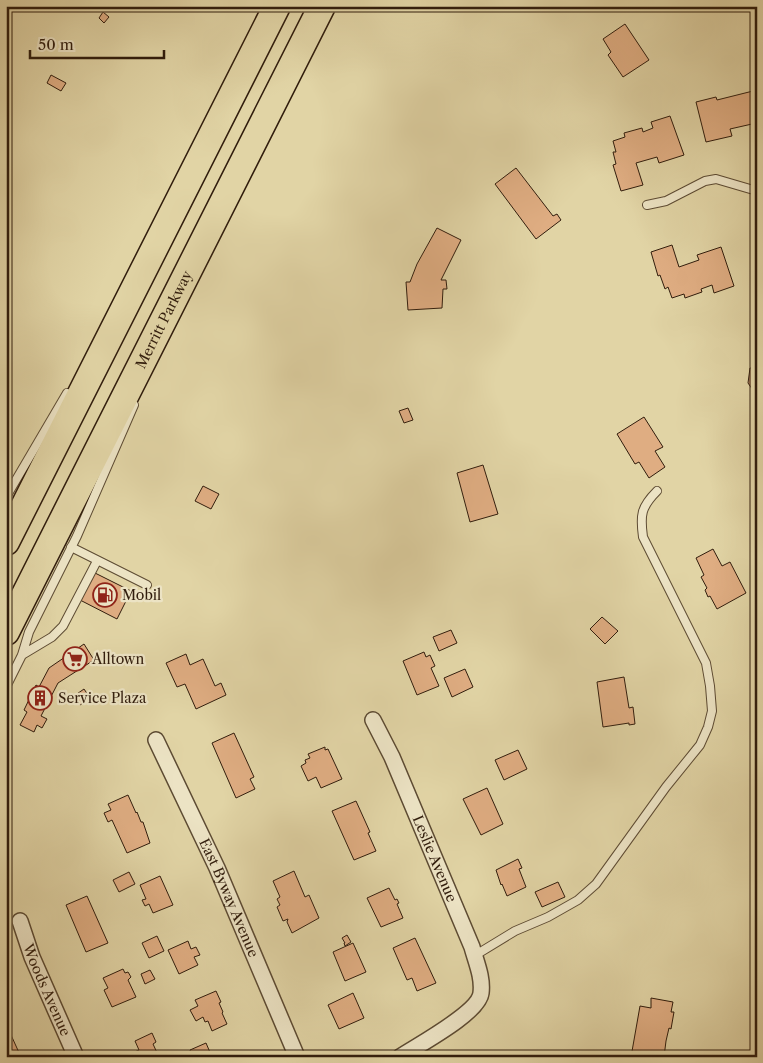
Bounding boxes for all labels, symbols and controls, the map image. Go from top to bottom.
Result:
scale bar [30,28,164,60]
text: 50 m [38,35,74,54]
street label: Merritt Parkway [131,267,196,372]
fuel station icon: Mobil [92,582,118,608]
place label: Mobil [122,586,161,604]
supermarket icon: Alltown [62,646,88,672]
place label: Alltown [91,650,144,668]
building icon: Service Plaza [27,685,53,711]
place label: Service Plaza [58,689,147,707]
street label: Leslie Avenue [409,813,461,905]
street label: East Byway Avenue [195,836,263,960]
street label: Woods Avenue [19,940,75,1039]

